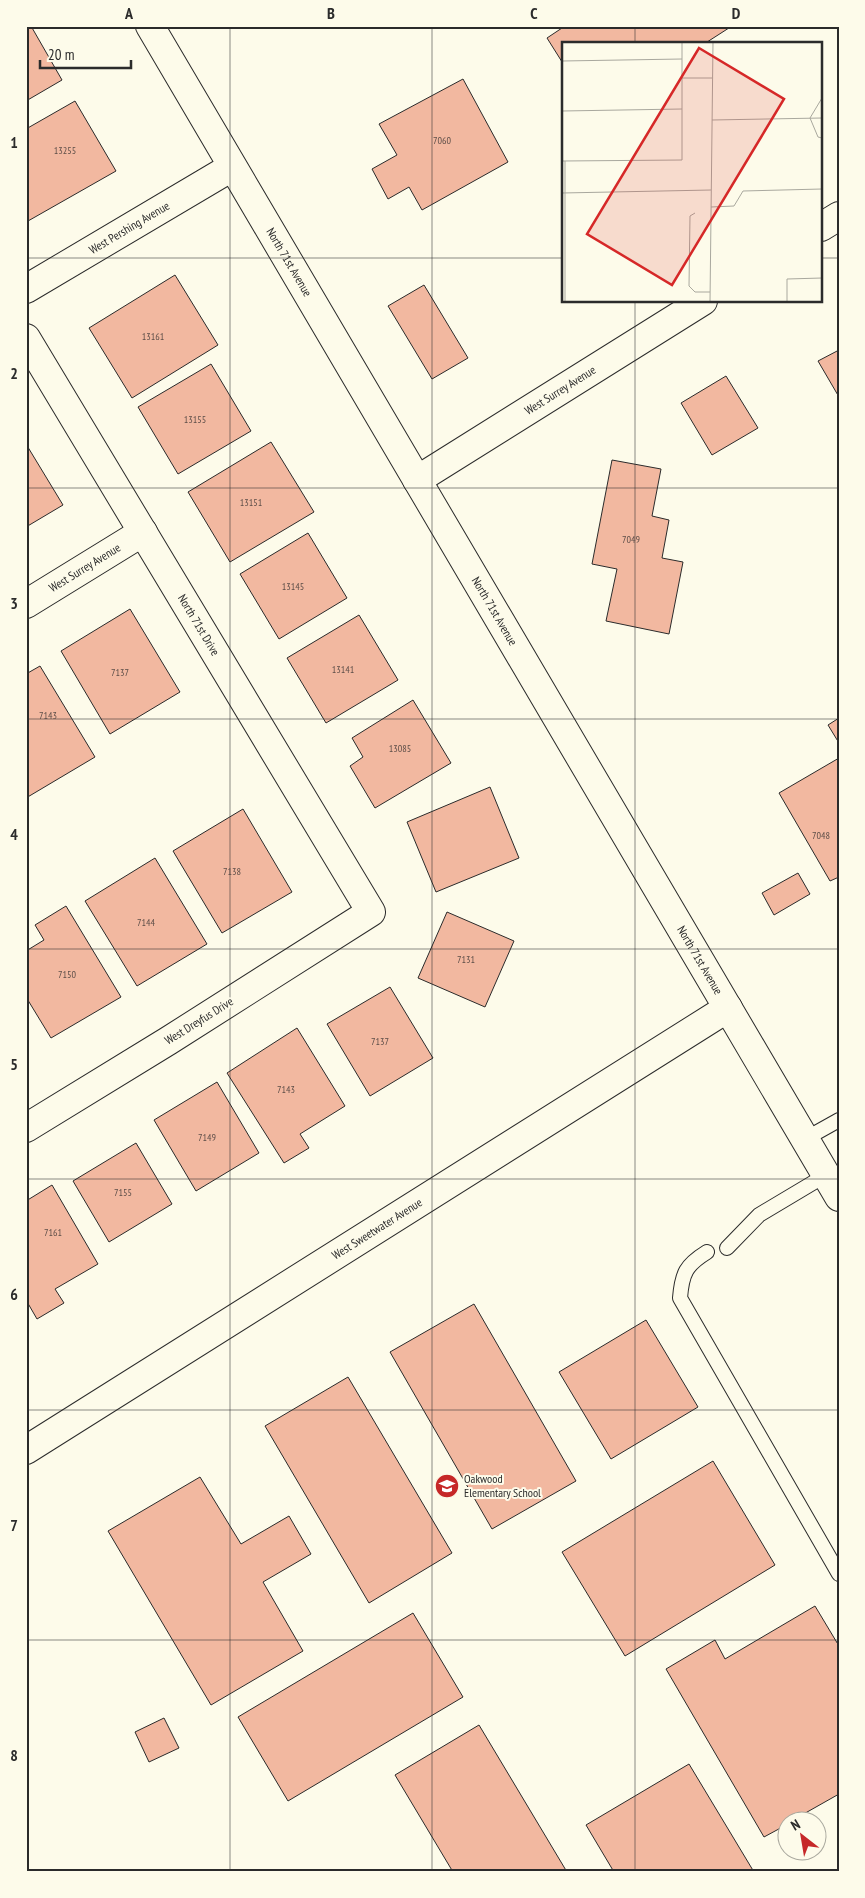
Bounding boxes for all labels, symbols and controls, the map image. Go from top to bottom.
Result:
text: A [124,3,134,23]
text: B [327,3,335,23]
text: C [530,3,538,23]
text: D [732,3,741,23]
scale bar [40,38,131,70]
inset map [562,42,822,302]
text: 20 m [48,45,74,64]
text: 1 [10,132,18,152]
house number: 7060 [433,134,452,147]
house number: 13255 [54,144,76,157]
street label: West Pershing Avenue [86,198,172,257]
street label: North 71st Avenue [263,225,315,299]
house number: 13161 [142,330,164,343]
street label: West Surrey Avenue [522,362,598,418]
text: 2 [10,363,18,383]
house number: 13155 [184,413,206,426]
house number: 13151 [240,496,262,509]
house number: 7049 [622,533,640,546]
street label: West Surrey Avenue [46,540,123,595]
street label: North 71st Avenue [469,574,521,648]
house number: 13145 [282,580,304,593]
street label: North 71st Drive [175,591,223,658]
text: 3 [10,593,18,613]
house number: 13141 [332,663,354,676]
house number: 7137 [111,666,129,679]
house number: 7143 [39,709,57,722]
house number: 13085 [389,742,411,755]
text: 4 [10,824,18,844]
house number: 7048 [812,829,830,842]
house number: 7138 [223,865,241,878]
house number: 7144 [137,916,156,929]
street label: North 71st Avenue [674,923,726,997]
house number: 7131 [457,953,475,966]
house number: 7150 [58,968,77,981]
street label: West Dreyfus Drive [162,994,236,1048]
house number: 7137 [371,1035,389,1048]
text: 5 [10,1054,18,1074]
house number: 7143 [277,1083,295,1096]
house number: 7149 [198,1131,216,1144]
house number: 7155 [114,1186,132,1199]
street label: West Sweetwater Avenue [329,1194,425,1262]
house number: 7161 [44,1226,62,1239]
text: 6 [10,1284,18,1304]
place label: Oakwood Elementary School [464,1471,541,1500]
school or university icon: Oakwood Elementary School [434,1473,460,1499]
text: 7 [10,1515,18,1535]
text: 8 [10,1745,18,1765]
north arrow [778,1810,828,1860]
text: N [787,1815,803,1835]

